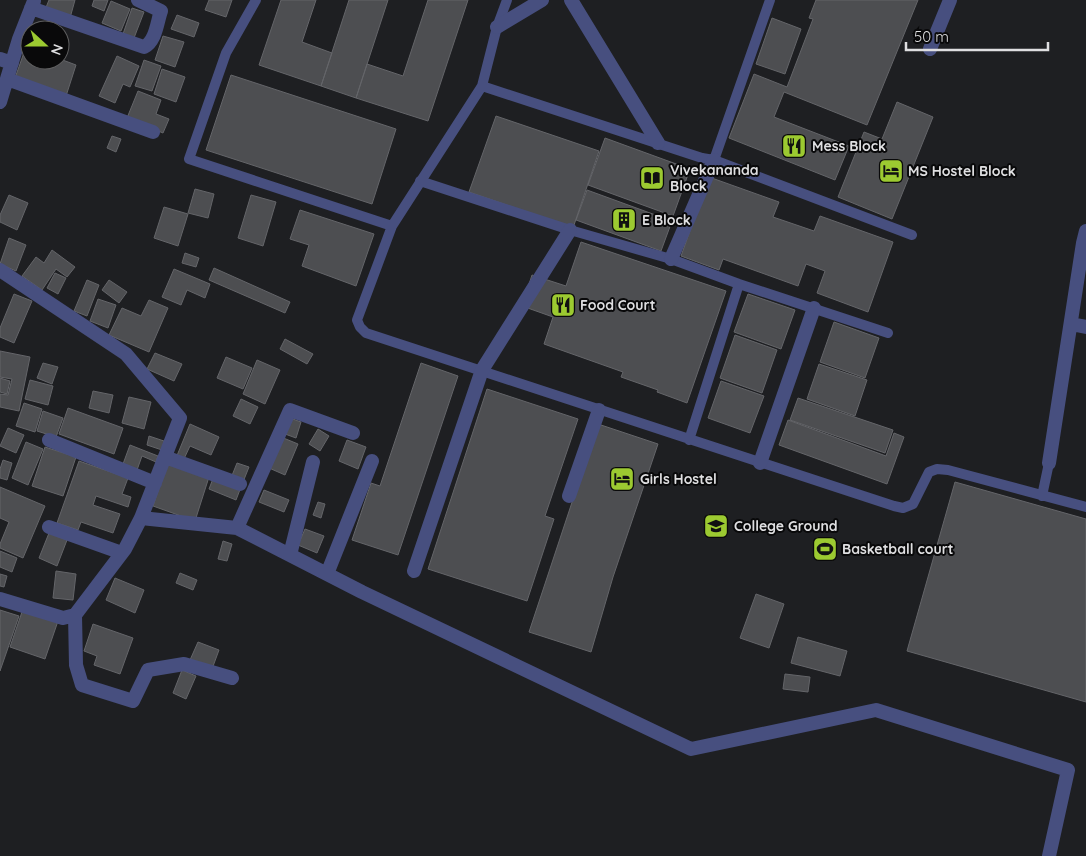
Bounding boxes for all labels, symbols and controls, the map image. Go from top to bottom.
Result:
north arrow [20,20,70,70]
scale bar [906,20,1048,52]
text: 50 m [914,27,949,46]
text: N [47,42,67,58]
restaurant icon: Mess Block [781,133,807,159]
place label: Mess Block [812,137,886,155]
hotel icon: MS Hostel Block [878,158,904,184]
place label: Vivekananda Block [670,161,759,195]
place label: MS Hostel Block [908,162,1016,180]
library icon: Vivekananda Block [639,165,665,191]
building icon: E Block [611,207,637,233]
place label: E Block [642,211,691,229]
restaurant icon: Food Court [550,292,576,318]
place label: Food Court [580,296,656,314]
hotel icon: Girls Hostel [609,466,635,492]
place label: Girls Hostel [640,470,717,488]
school or university icon: College Ground [703,513,729,539]
place label: College Ground [734,517,838,535]
sports icon: Basketball court [812,536,838,562]
place label: Basketball court [842,540,954,558]

